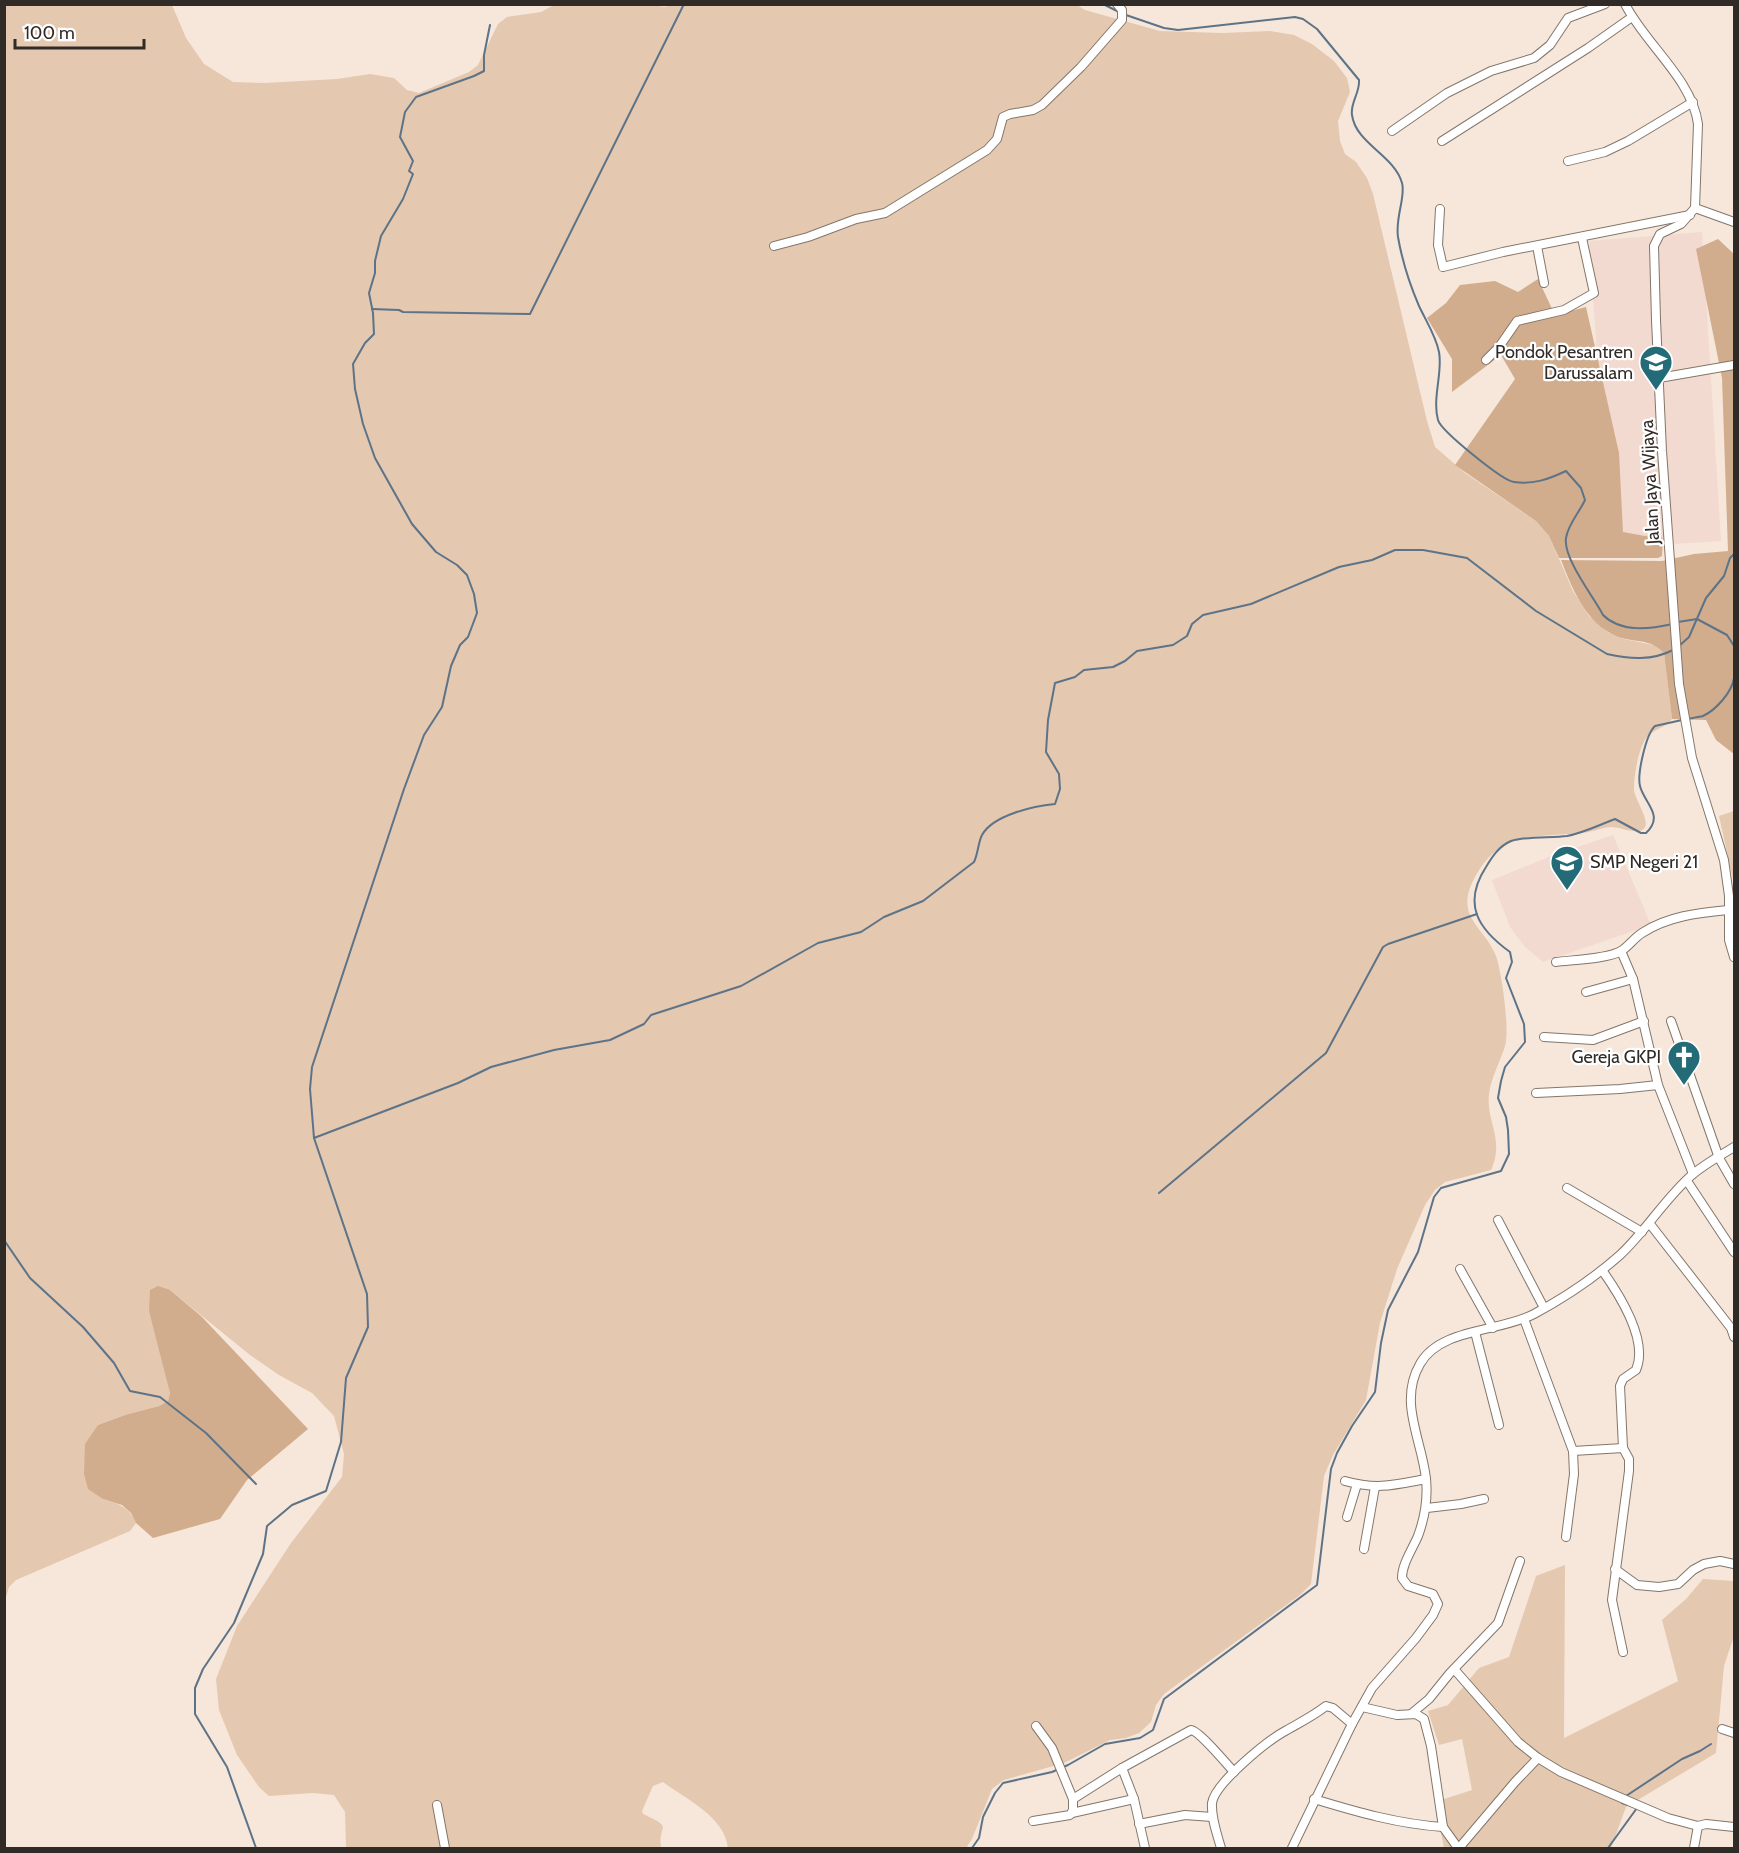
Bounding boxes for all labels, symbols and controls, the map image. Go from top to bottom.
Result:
scale bar [15,12,144,50]
text: 100 m [24,22,75,44]
place label: Pondok Pesantren Darussalam [1495,341,1633,384]
school or university icon: Pondok Pesantren Darussalam [1638,344,1674,391]
street label: Jalan Jaya Wijaya [1636,419,1664,546]
school or university icon: SMP Negeri 21 [1549,844,1585,891]
place label: SMP Negeri 21 [1590,851,1698,873]
church icon: Gereja GKPI [1666,1039,1702,1086]
place label: Gereja GKPI [1571,1046,1661,1068]

